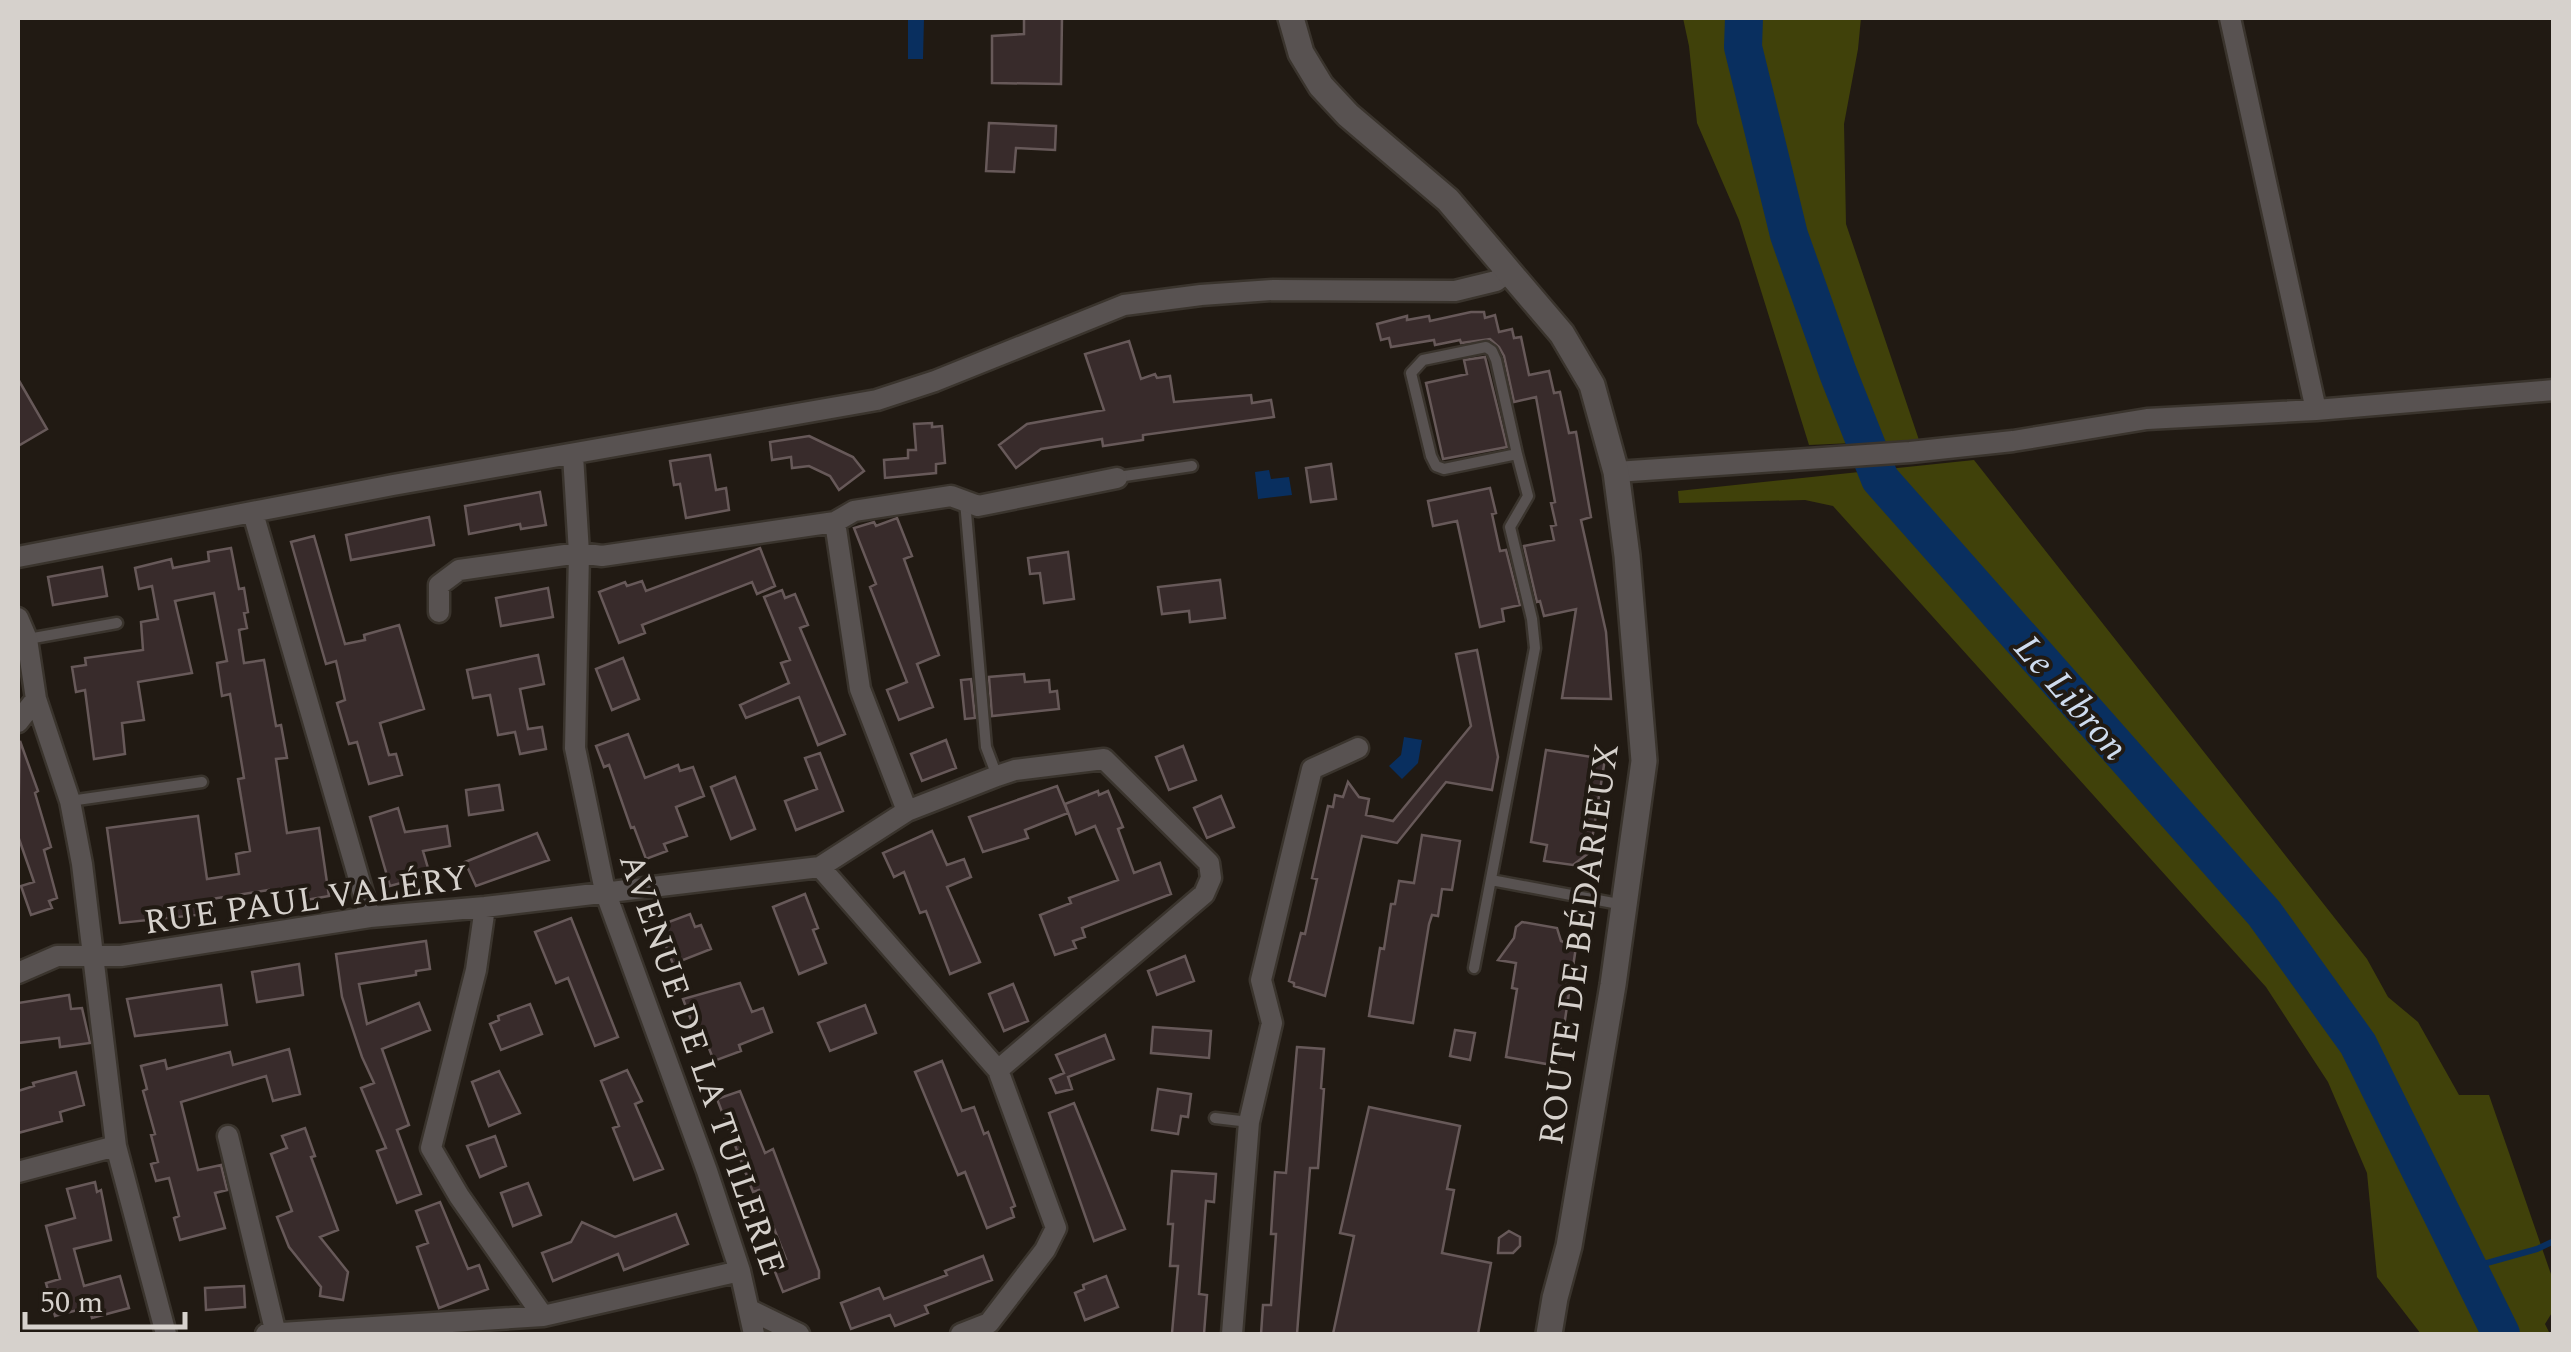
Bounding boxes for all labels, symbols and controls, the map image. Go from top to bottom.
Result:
water label: Le Libron [1999,622,2142,774]
street label: ROUTE DE BÉDARIEUX [1525,740,1634,1149]
street label: AVENUE DE LA TUILERIE [604,846,799,1283]
street label: RUE PAUL VALÉRY [141,851,472,949]
scale bar [25,1267,185,1329]
text: 50 m [40,1280,103,1326]

